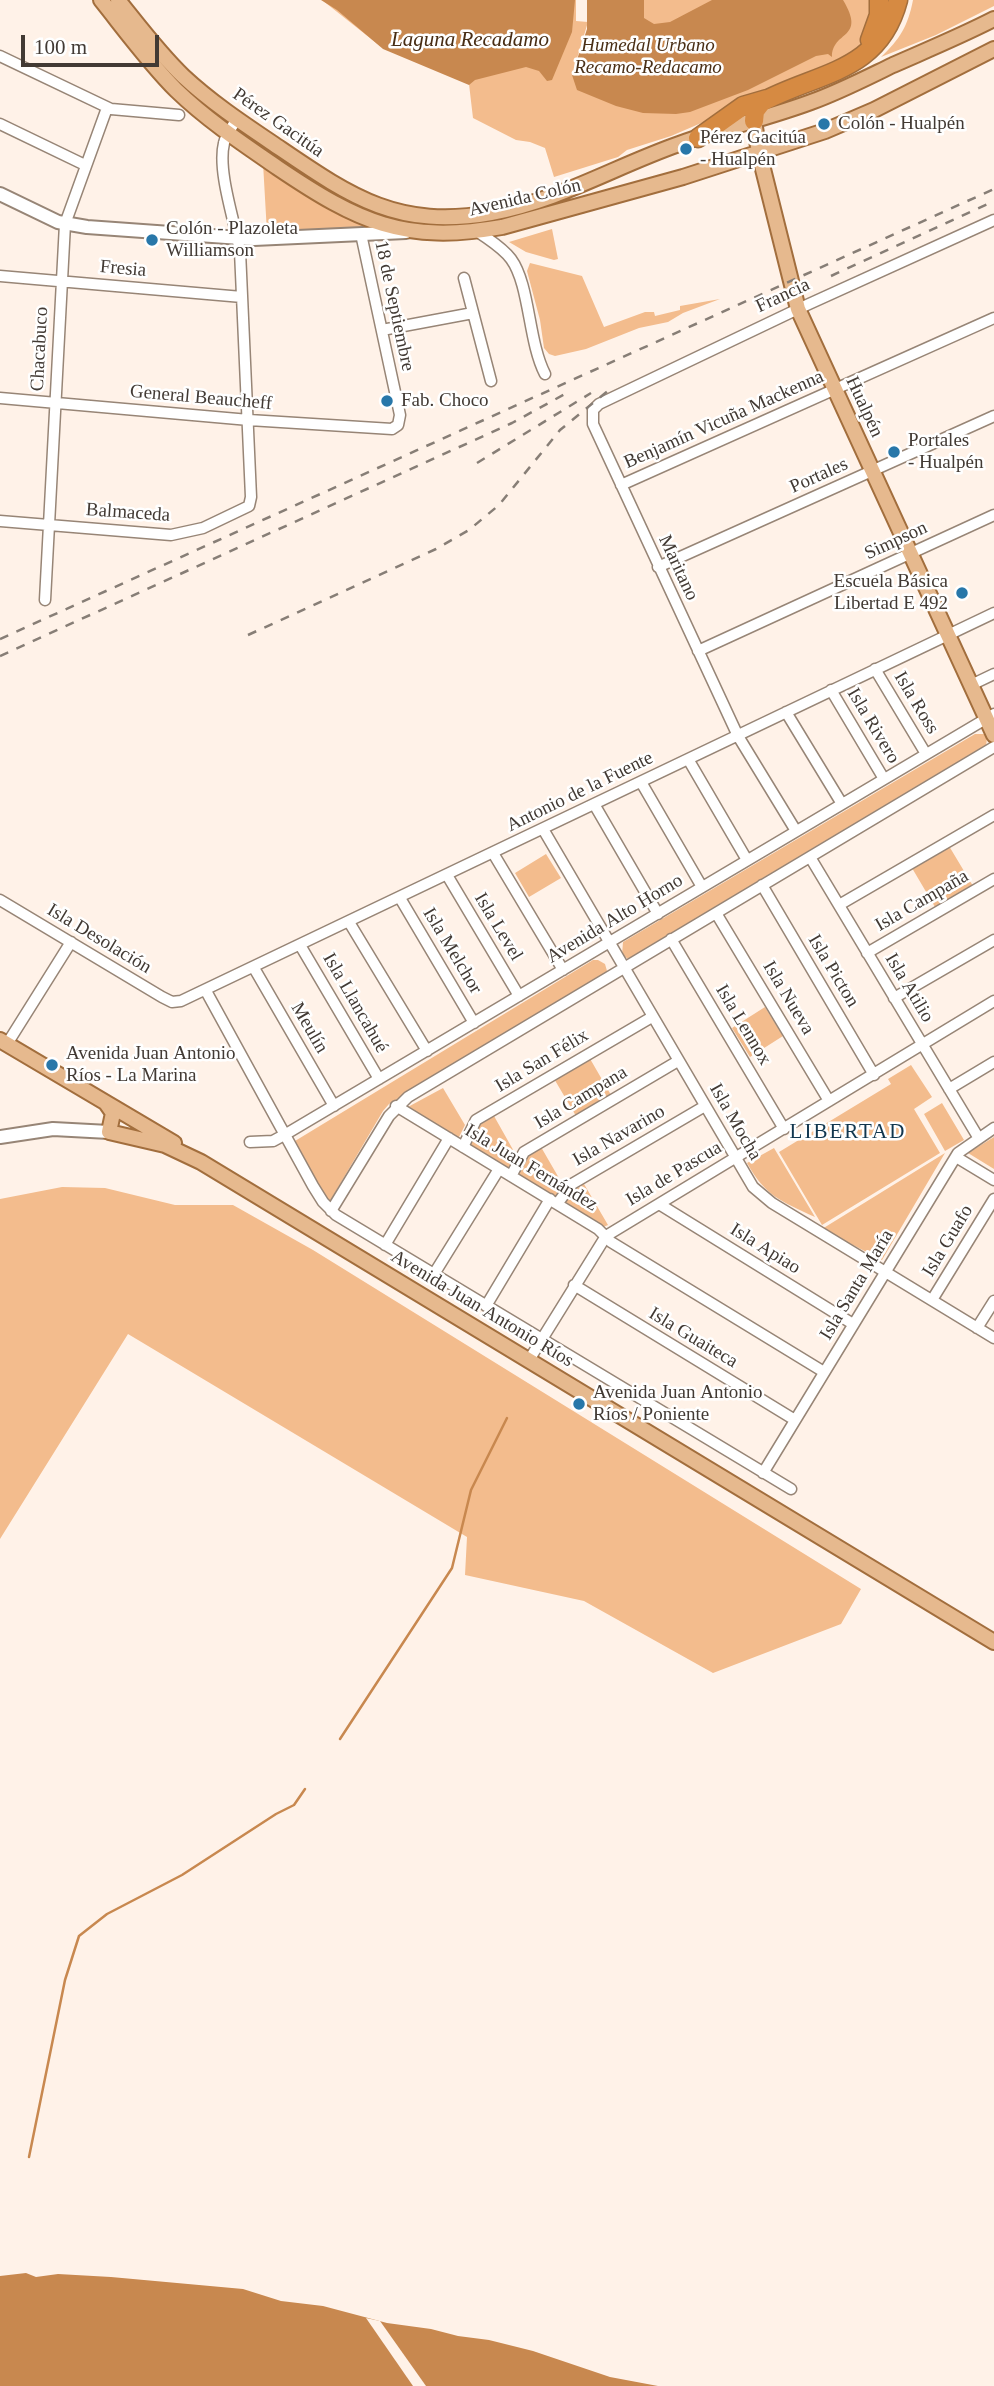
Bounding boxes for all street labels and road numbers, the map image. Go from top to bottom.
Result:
street label: Pérez Gacitúa [228,83,328,163]
street label: Avenida Colón [467,174,583,222]
street label: 18 de Septiembre [369,239,419,373]
street label: Fresia [99,256,147,282]
street label: Francia [752,274,814,318]
street label: Chacabuco [26,306,54,392]
street label: Benjamín Vicuña Mackenna [621,366,827,474]
street label: Hualpén [840,373,888,441]
street label: General Beaucheff [129,380,273,416]
street label: Portales [786,453,852,499]
street label: Balmaceda [85,499,171,527]
street label: Simpson [861,517,931,565]
street label: Maritano [653,532,703,604]
street label: Isla Ross [888,667,944,739]
street label: Isla Rivero [842,684,904,768]
street label: Antonio de la Fuente [503,747,657,837]
street label: Isla Campaña [871,865,973,937]
street label: Avenida Alto Horno [543,869,687,969]
street label: Isla Level [469,889,527,965]
street label: Isla Desolación [43,899,155,979]
street label: Isla Melchor [417,904,487,998]
street label: Isla Picton [802,931,864,1011]
street label: Isla Llancahué [317,949,393,1057]
street label: Isla Atilio [880,949,938,1027]
street label: Isla Nueva [757,957,819,1039]
street label: Isla Lennox [710,980,776,1070]
street label: Meulín [285,999,333,1057]
street label: Isla San Félix [491,1024,593,1098]
street label: Isla Campana [531,1061,631,1135]
street label: Isla Mocha [704,1080,766,1164]
street label: Isla Navarino [569,1100,669,1172]
street label: Isla Juan Fernández [460,1119,602,1217]
street label: Isla de Pascua [622,1137,726,1211]
street label: Isla Guafo [918,1201,978,1281]
street label: Isla Apiao [726,1219,804,1279]
street label: Isla Santa María [815,1226,899,1344]
street label: Avenida Juan Antonio Ríos [386,1245,578,1373]
street label: Isla Guaiteca [644,1303,742,1373]

